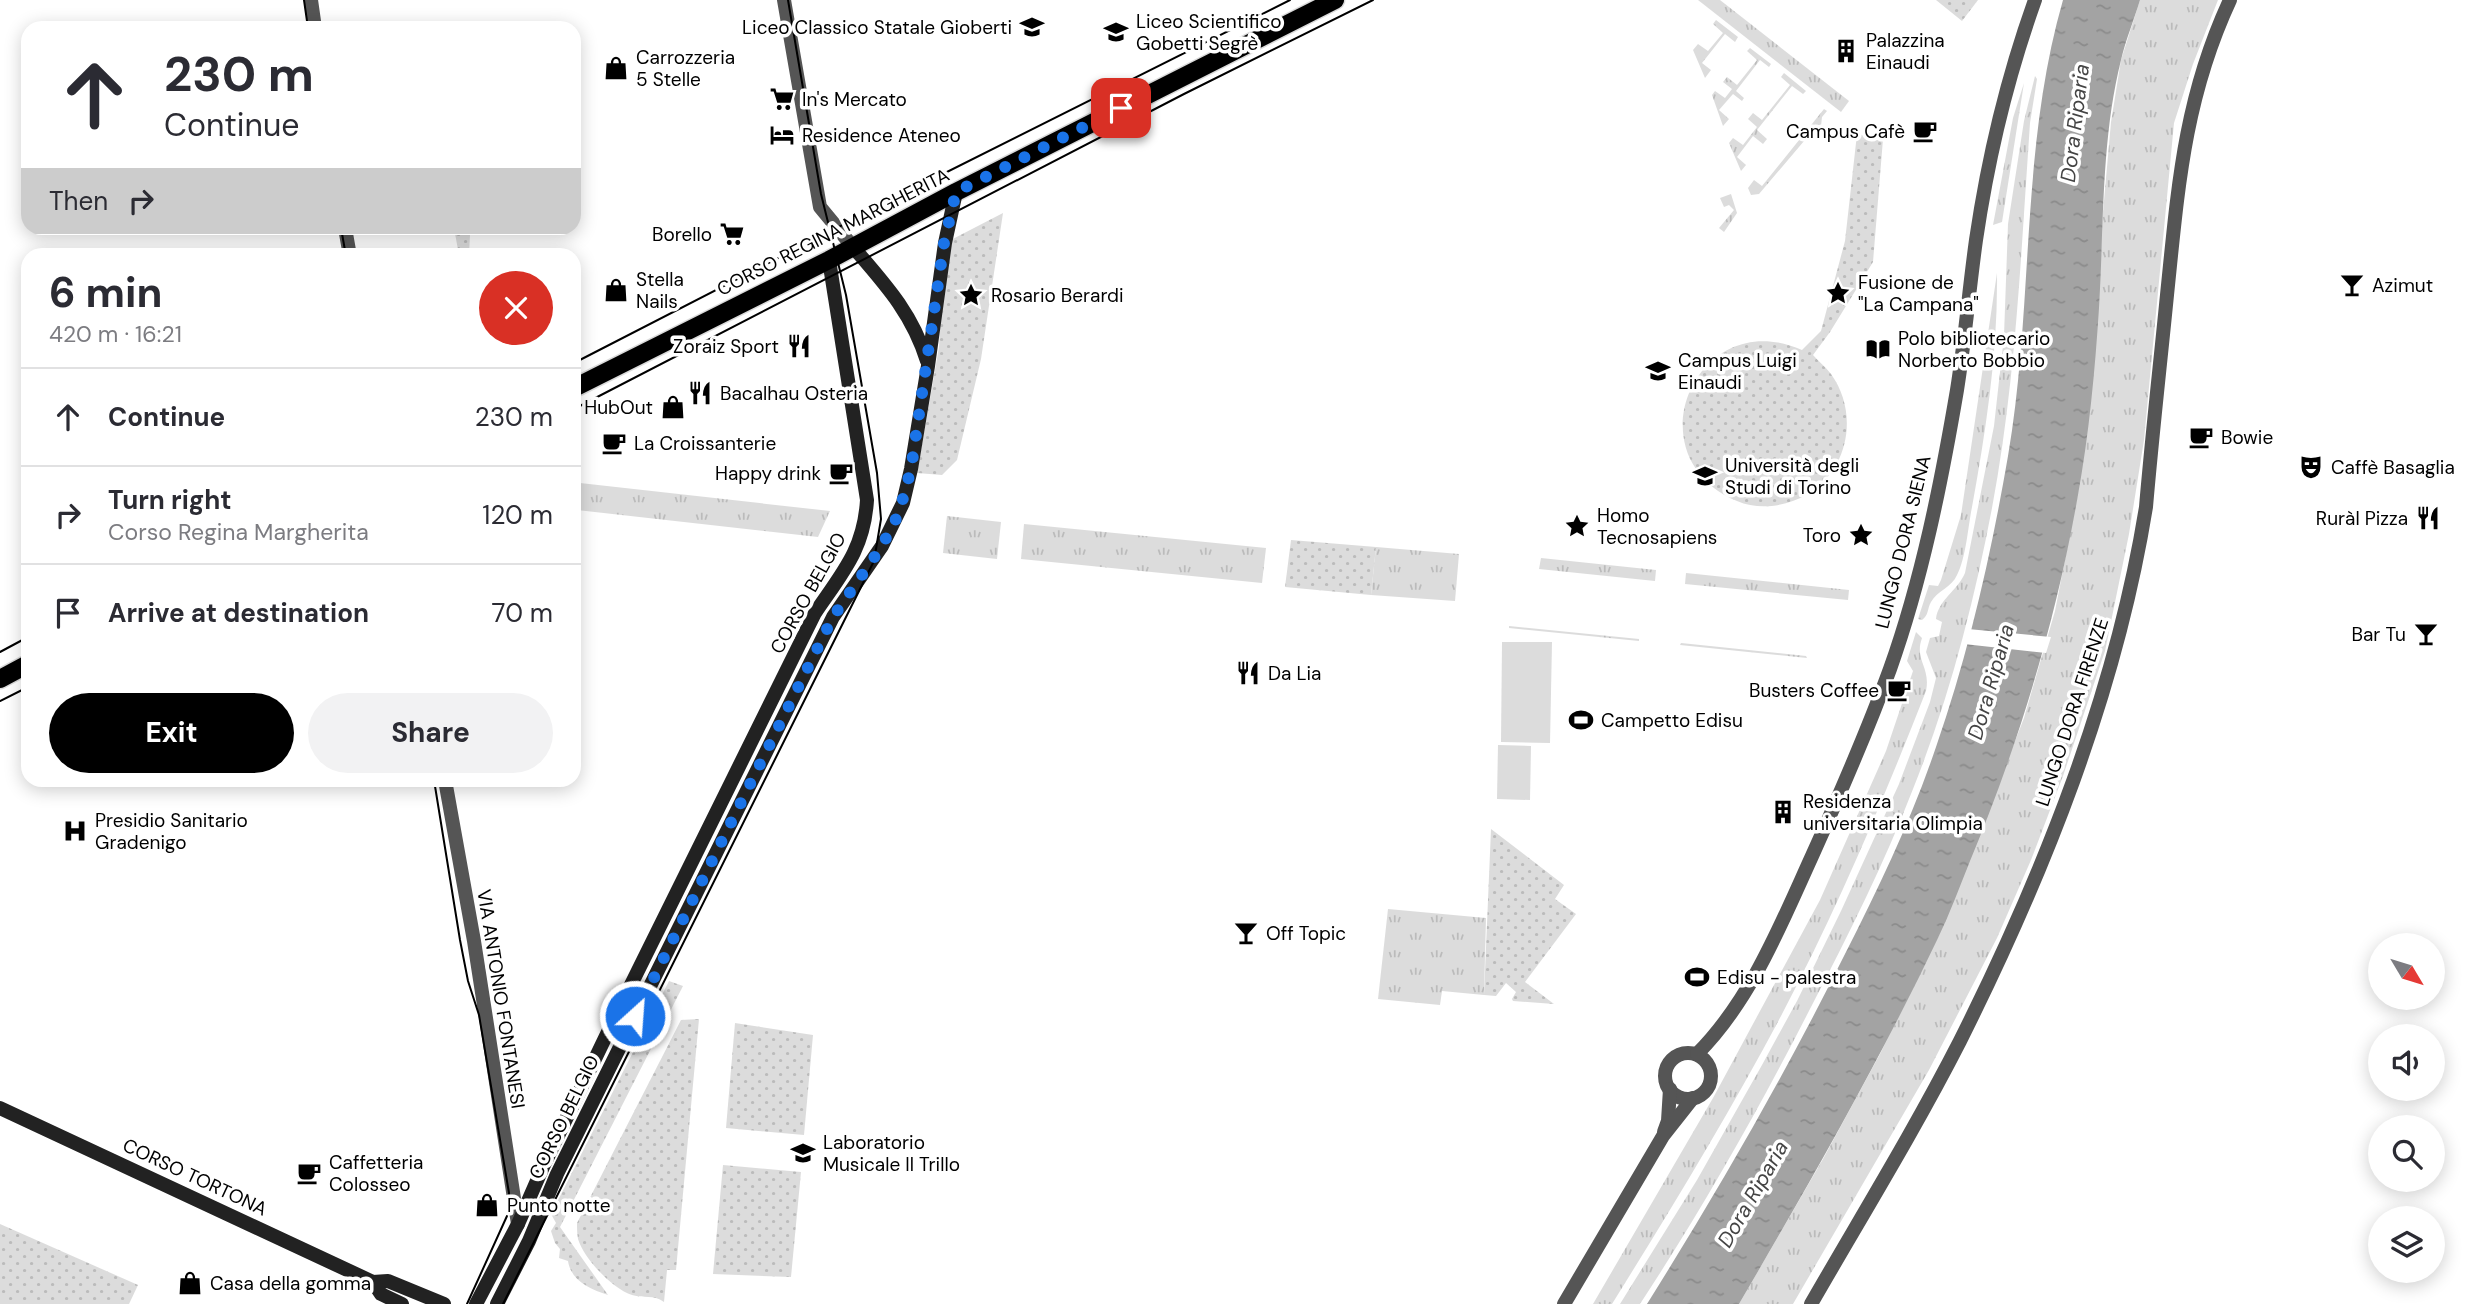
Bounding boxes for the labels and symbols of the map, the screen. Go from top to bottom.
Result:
place label: Liceo Scientifico Gobetti Segrè [1136,9,1282,56]
school or university icon: Liceo Classico Statale Gioberti [1018,13,1046,41]
place label: Liceo Classico Statale Gioberti [742,15,1012,40]
school or university icon: Liceo Scientifico Gobetti Segrè [1102,18,1130,46]
place label: Palazzina Einaudi [1866,28,1945,75]
building icon: Palazzina Einaudi [1832,37,1860,65]
place label: Carrozzeria 5 Stelle [636,45,735,92]
shop icon: Carrozzeria 5 Stelle [602,54,630,82]
water label: Dora Riparia [2054,62,2096,184]
pin [1091,78,1151,138]
supermarket icon: In's Mercato [768,85,796,113]
place label: In's Mercato [802,87,907,112]
cafe icon: Campus Cafè [1911,117,1939,145]
place label: Campus Cafè [1786,119,1905,144]
hotel icon: Residence Ateneo [768,121,796,149]
place label: Residence Ateneo [802,123,961,148]
street label: CORSO REGINA MARGHERITA [713,162,954,302]
supermarket icon: Borello [718,220,746,248]
place label: Borello [652,222,712,247]
place label: Stella Nails [636,267,684,314]
place label: Fusione de "La Campana" [1858,270,1979,317]
bar icon: Azimut [2338,271,2366,299]
place label: Azimut [2372,273,2433,298]
shop icon: Stella Nails [602,276,630,304]
place icon: Fusione de "La Campana" [1824,279,1852,307]
place icon: Rosario Berardi [957,281,985,309]
place label: Rosario Berardi [991,283,1124,308]
place label: Polo bibliotecario Norberto Bobbio [1898,326,2050,373]
restaurant icon: Zoraiz Sport [785,332,813,360]
place label: Zoraiz Sport [673,334,779,359]
library icon: Polo bibliotecario Norberto Bobbio [1864,335,1892,363]
place label: Campus Luigi Einaudi [1678,348,1797,395]
school or university icon: Campus Luigi Einaudi [1644,357,1672,385]
restaurant icon: Bacalhau Osteria [686,379,714,407]
place label: Bacalhau Osteria [720,381,868,406]
shop icon: HubOut [659,393,687,421]
place label: HubOut [584,395,653,420]
cafe icon: Bowie [2187,423,2215,451]
place label: Bowie [2221,425,2273,450]
cafe icon: La Croissanterie [600,429,628,457]
place label: La Croissanterie [634,431,776,456]
street label: LUNGO DORA SIENA [1869,452,1937,631]
place label: Università degli Studi di Torino [1725,453,1859,500]
theatre icon: Caffè Basaglia [2297,453,2325,481]
place label: Caffè Basaglia [2331,455,2455,480]
cafe icon: Happy drink [827,459,855,487]
place label: Happy drink [715,461,821,486]
school or university icon: Università degli Studi di Torino [1691,462,1719,490]
place label: Homo Tecnosapiens [1597,503,1717,550]
restaurant icon: Ruràl Pizza [2414,504,2442,532]
place label: Ruràl Pizza [2316,506,2408,531]
place icon: Homo Tecnosapiens [1563,512,1591,540]
place icon: Toro [1847,521,1875,549]
place label: Toro [1803,523,1841,548]
street label: CORSO BELGIO [764,528,852,658]
street label: LUNGO DORA FIRENZE [2030,615,2114,809]
bar icon: Bar Tu [2412,620,2440,648]
water label: Dora Riparia [1961,621,2021,743]
place label: Bar Tu [2352,622,2406,647]
restaurant icon: Da Lia [1234,659,1262,687]
place label: Da Lia [1268,661,1321,686]
cafe icon: Busters Coffee [1885,676,1913,704]
place label: Busters Coffee [1749,678,1879,703]
sports icon: Campetto Edisu [1567,706,1595,734]
place label: Campetto Edisu [1601,708,1743,733]
place label: Residenza universitaria Olimpia [1803,789,1983,836]
building icon: Residenza universitaria Olimpia [1769,798,1797,826]
place label: Presidio Sanitario Gradenigo [95,808,248,855]
hospital icon: Presidio Sanitario Gradenigo [61,817,89,845]
street label: VIA ANTONIO FONTANESI [471,888,531,1110]
bar icon: Off Topic [1232,919,1260,947]
place label: Off Topic [1266,921,1346,946]
north arrow [2368,933,2445,1010]
sports icon: Edisu - palestra [1683,963,1711,991]
place label: Edisu - palestra [1717,965,1856,990]
position arrow [598,979,672,1053]
street label: CORSO BELGIO [523,1051,605,1183]
place label: Laboratorio Musicale Il Trillo [823,1130,960,1177]
street label: CORSO TORTONA [119,1133,272,1222]
water label: Dora Riparia [1711,1135,1795,1253]
school or university icon: Laboratorio Musicale Il Trillo [789,1139,817,1167]
place label: Caffetteria Colosseo [329,1150,423,1197]
cafe icon: Caffetteria Colosseo [295,1159,323,1187]
shop icon: Punto notte [473,1191,501,1219]
place label: Punto notte [507,1193,611,1218]
shop icon: Casa della gomma [176,1269,204,1297]
place label: Casa della gomma [210,1271,371,1296]

